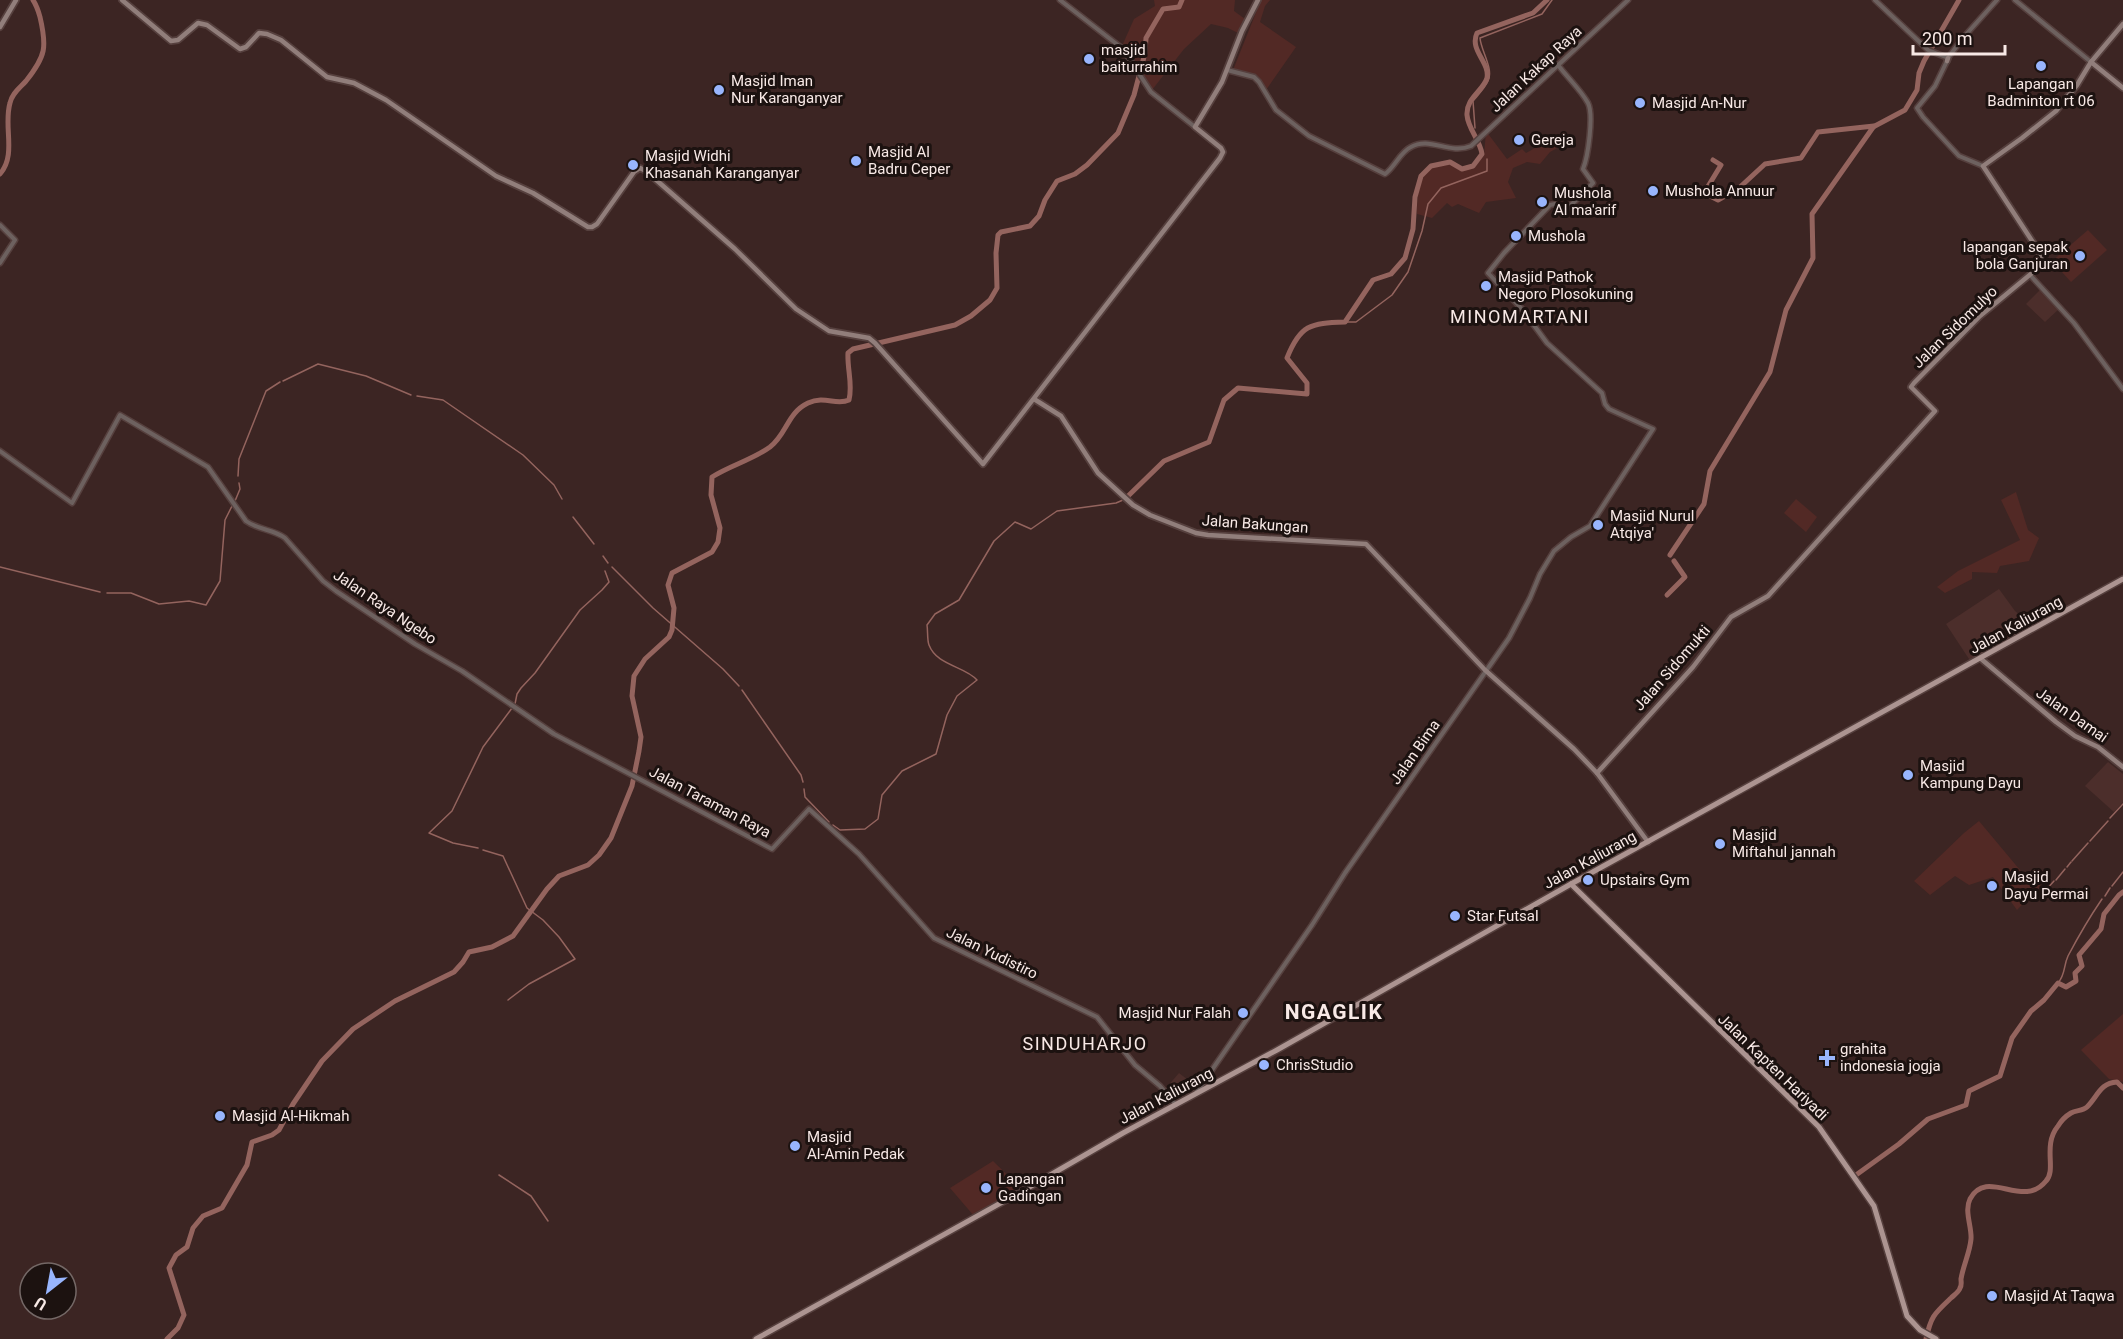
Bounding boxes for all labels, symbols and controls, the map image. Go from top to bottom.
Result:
scale bar [1913,18,2004,56]
street label: Jalan Kakap Raya [1487,22,1585,116]
text: 200 m [1922,28,1973,49]
place label: masjid baiturrahim [1101,41,1178,76]
marker: masjid baiturrahim [1082,52,1096,66]
marker: Lapangan Badminton rt 06 [2034,59,2048,73]
place label: Masjid Iman Nur Karanganyar [731,72,843,107]
place label: Lapangan Badminton rt 06 [1987,75,2095,110]
marker: Masjid Iman Nur Karanganyar [712,83,726,97]
place label: Masjid An-Nur [1652,94,1747,112]
marker: Masjid An-Nur [1633,96,1647,110]
place label: Gereja [1531,131,1574,149]
marker: Gereja [1512,133,1526,147]
place label: Masjid Al Badru Ceper [868,143,950,178]
place label: Masjid Widhi Khasanah Karanganyar [645,147,799,182]
marker: Masjid Al Badru Ceper [849,154,863,168]
marker: Masjid Widhi Khasanah Karanganyar [626,158,640,172]
place label: Mushola Annuur [1665,182,1774,200]
place label: Mushola Al ma'arif [1554,184,1617,219]
marker: Mushola Annuur [1646,184,1660,198]
marker: Mushola Al ma'arif [1535,195,1549,209]
place label: Mushola [1528,227,1586,245]
marker: Mushola [1509,229,1523,243]
place label: lapangan sepak bola Ganjuran [1963,238,2068,273]
marker: lapangan sepak bola Ganjuran [2073,249,2087,263]
place label: Masjid Pathok Negoro Plosokuning [1498,268,1633,303]
marker: Masjid Pathok Negoro Plosokuning [1479,279,1493,293]
street label: Jalan Sidomulyo [1909,282,2001,372]
district label: MINOMARTANI [1450,306,1590,327]
place label: Masjid Nurul Atqiya' [1610,507,1694,542]
street label: Jalan Bakungan [1201,511,1309,537]
marker: Masjid Nurul Atqiya' [1591,518,1605,532]
street label: Jalan Raya Ngebo [330,566,440,648]
street label: Jalan Kaliurang [1967,592,2065,658]
street label: Jalan Sidomukti [1630,622,1714,714]
street label: Jalan Damai [2033,684,2111,746]
street label: Jalan Bima [1386,716,1444,788]
place label: Masjid Kampung Dayu [1920,757,2021,792]
street label: Jalan Taraman Raya [646,762,774,842]
marker: Masjid Kampung Dayu [1901,768,1915,782]
place label: Masjid Miftahul jannah [1732,826,1836,861]
street label: Jalan Kaliurang [1541,827,1639,893]
marker: Masjid Miftahul jannah [1713,837,1727,851]
place label: Masjid Dayu Permai [2004,868,2088,903]
place label: Upstairs Gym [1600,871,1690,889]
marker: Upstairs Gym [1581,873,1595,887]
marker: Masjid Dayu Permai [1985,879,1999,893]
place label: Star Futsal [1467,907,1539,925]
marker: Star Futsal [1448,909,1462,923]
street label: Jalan Yudistiro [944,923,1040,983]
district label: NGAGLIK [1285,1000,1383,1024]
place label: Masjid Nur Falah [1119,1004,1231,1022]
marker: Masjid Nur Falah [1236,1006,1250,1020]
street label: Jalan Kapten Hariyadi [1714,1010,1832,1124]
district label: SINDUHARJO [1022,1033,1148,1054]
place label: grahita indonesia jogja [1840,1040,1941,1075]
marker: grahita indonesia jogja [1818,1049,1836,1067]
place label: ChrisStudio [1276,1056,1353,1074]
marker: ChrisStudio [1257,1058,1271,1072]
street label: Jalan Kaliurang [1116,1064,1216,1128]
place label: Masjid Al-Hikmah [232,1107,350,1125]
marker: Masjid Al-Hikmah [213,1109,227,1123]
place label: Masjid Al-Amin Pedak [807,1128,905,1163]
marker: Masjid Al-Amin Pedak [788,1139,802,1153]
place label: Lapangan Gadingan [998,1170,1064,1205]
marker: Lapangan Gadingan [979,1181,993,1195]
north arrow [18,1261,78,1321]
place label: Masjid At Taqwa [2004,1287,2115,1305]
marker: Masjid At Taqwa [1985,1289,1999,1303]
text: U [31,1293,50,1314]

